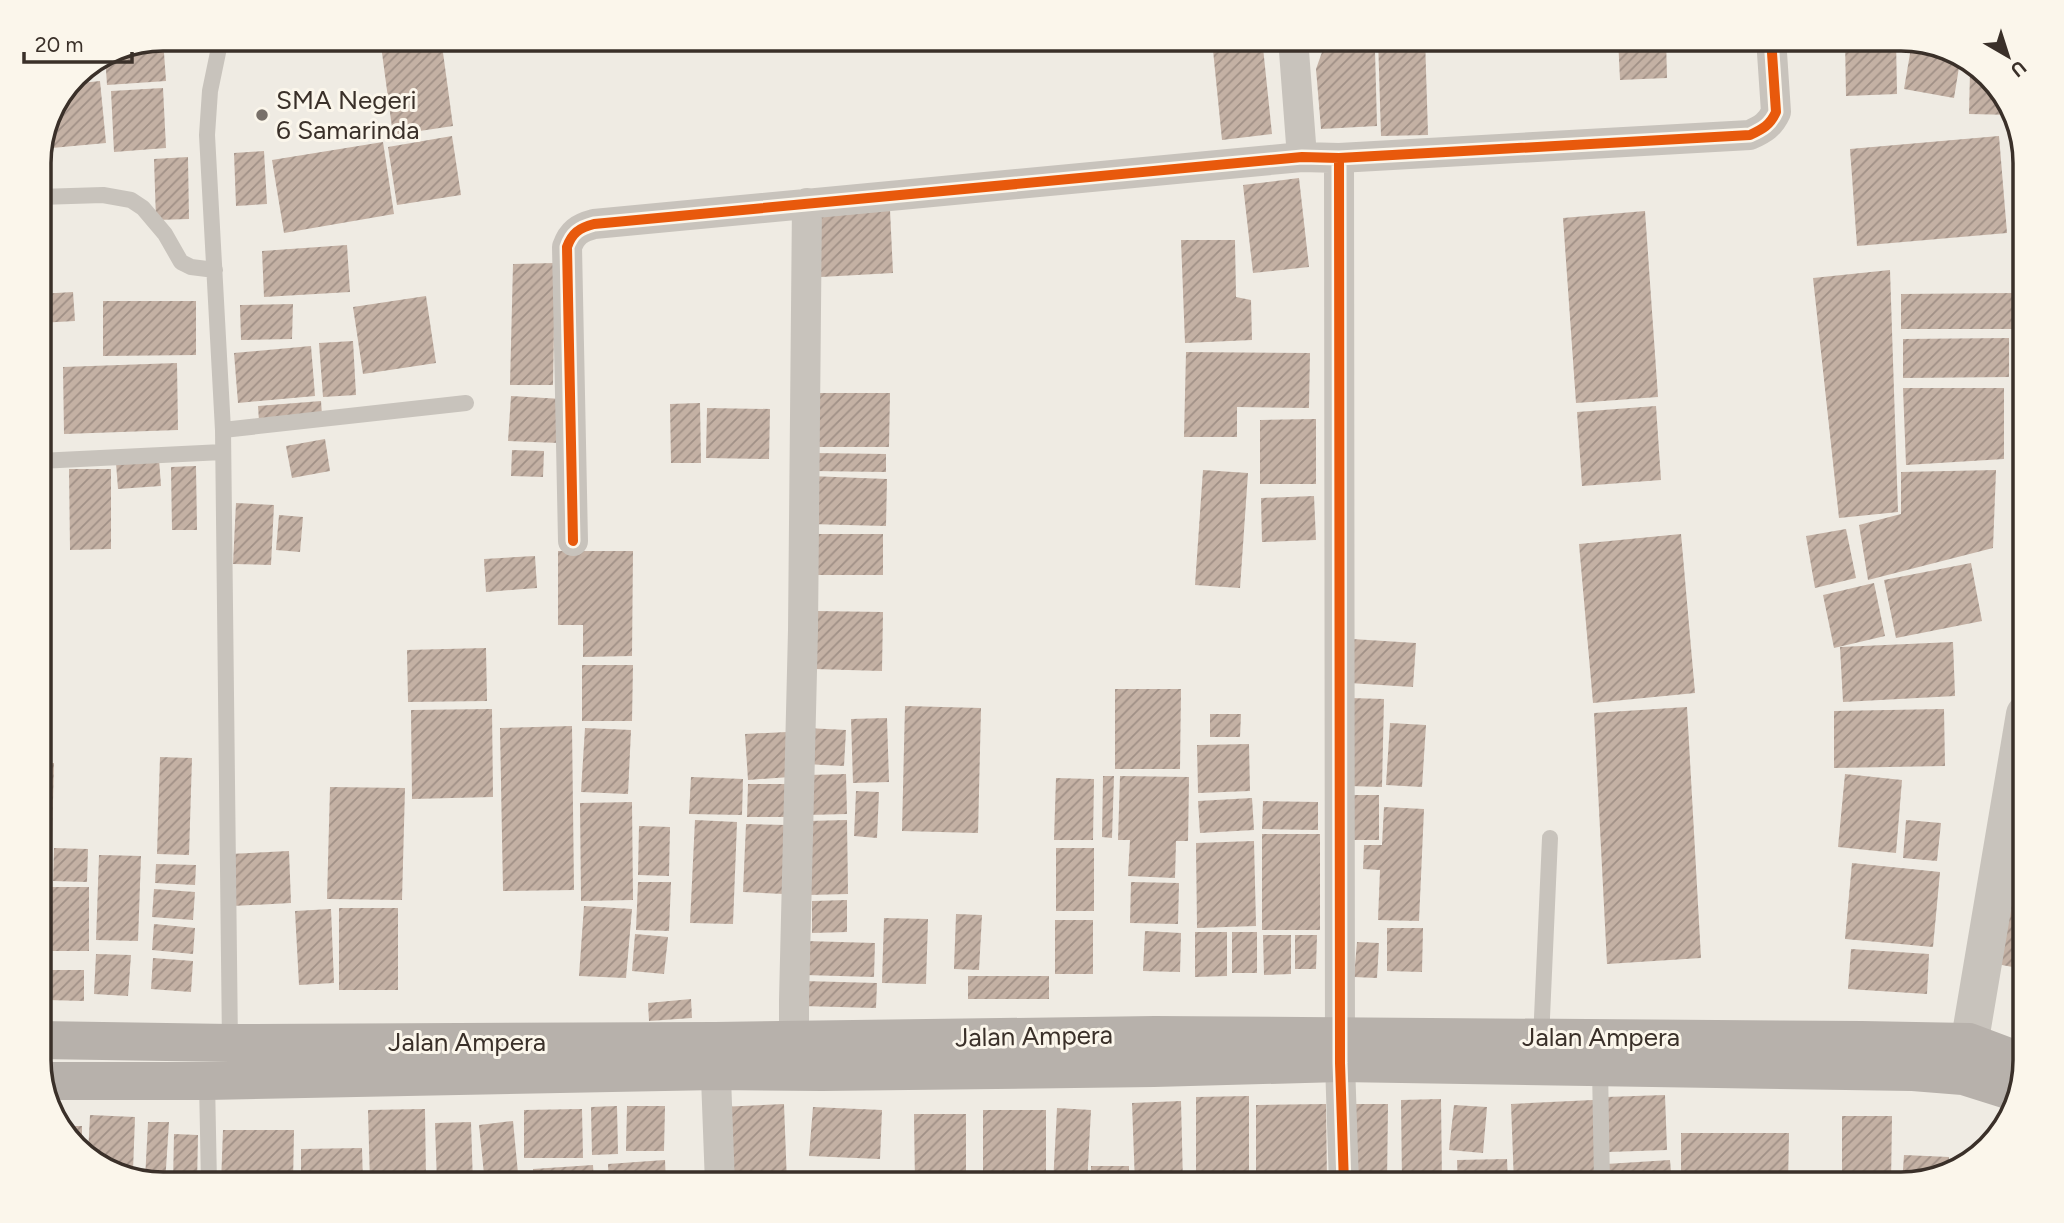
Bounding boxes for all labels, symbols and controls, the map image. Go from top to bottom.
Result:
scale bar [24,21,133,65]
north arrow [1973,21,2043,91]
text: 20 m [35,32,83,57]
text: U [2006,56,2031,82]
place label: SMA Negeri 6 Samarinda [276,84,420,146]
marker: SMA Negeri 6 Samarinda [254,107,270,123]
street label: Jalan Ampera [955,1019,1113,1053]
street label: Jalan Ampera [1522,1021,1680,1053]
street label: Jalan Ampera [388,1026,546,1058]

